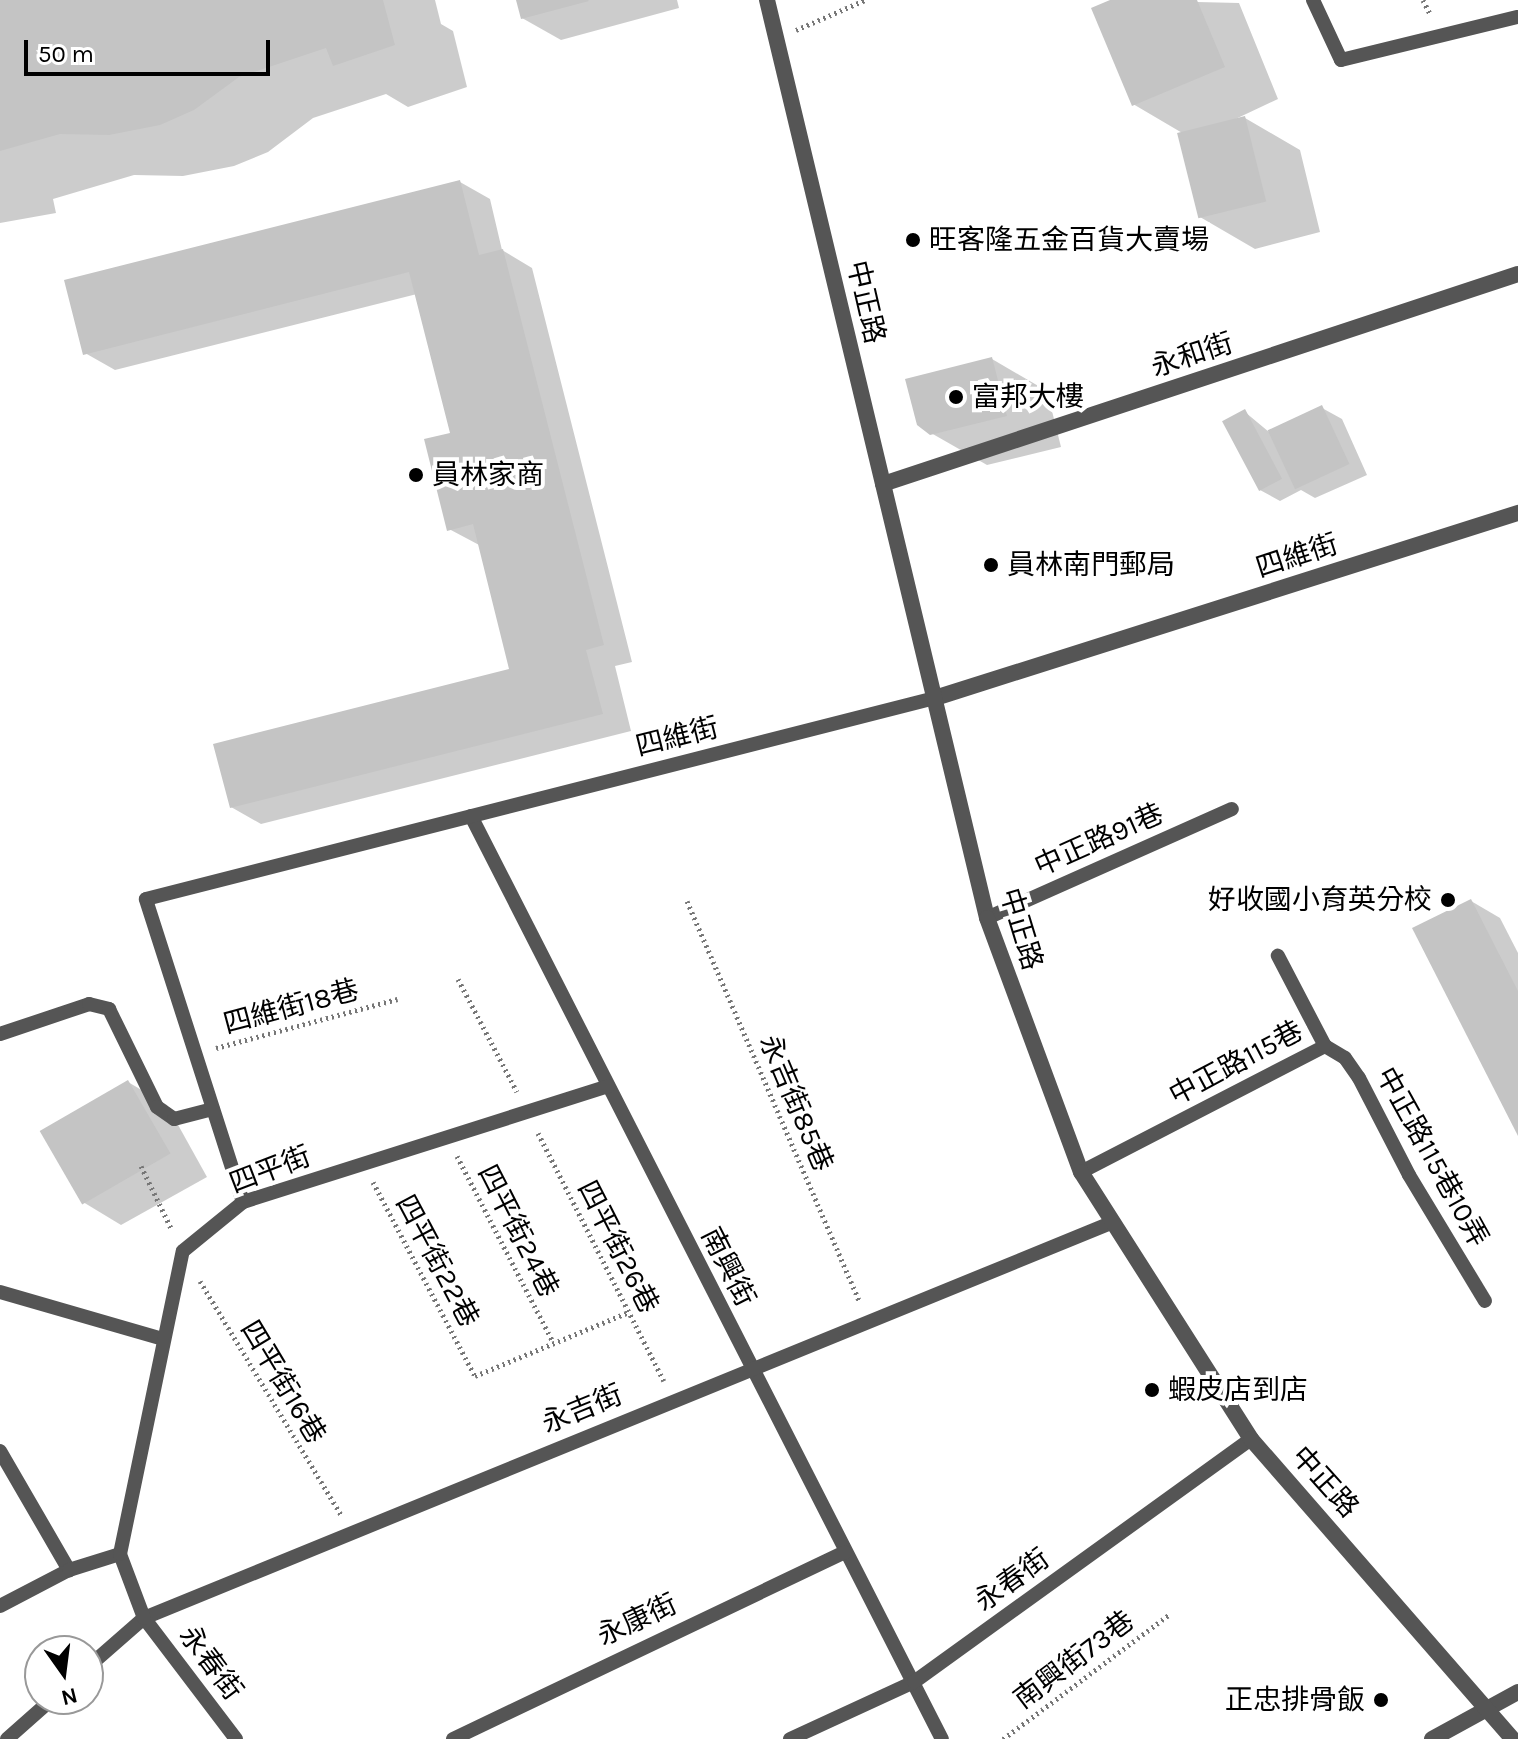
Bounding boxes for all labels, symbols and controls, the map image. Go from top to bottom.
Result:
scale bar [28,24,274,74]
text: 50 m [38,40,94,68]
place label: 旺客隆五金百貨大賣場 [929,223,1209,257]
marker: 旺客隆五金百貨大賣場 [904,231,922,249]
street label: 中正路 [840,257,892,347]
street label: 永和街 [1147,326,1237,384]
place label: 富邦大樓 [972,380,1084,414]
marker: 富邦大樓 [947,388,965,406]
place label: 員林家商 [432,458,544,492]
marker: 員林家商 [407,466,425,484]
street label: 四維街 [1252,527,1342,585]
place label: 員林南門郵局 [1007,548,1175,582]
marker: 員林南門郵局 [982,556,1000,574]
street label: 四維街 [632,711,722,763]
street label: 中正路91巷 [1029,797,1169,883]
place label: 好收國小育英分校 [1208,883,1432,917]
street label: 中正路 [993,884,1049,974]
marker: 好收國小育英分校 [1439,891,1457,909]
street label: 四維街18巷 [220,973,362,1041]
street label: 中正路115巷 [1164,1014,1308,1112]
street label: 永吉街85巷 [752,1030,840,1176]
street label: 中正路115巷10弄 [1369,1061,1495,1253]
street label: 四平街 [225,1139,315,1201]
street label: 四平街24巷 [470,1159,566,1303]
street label: 四平街26巷 [570,1175,666,1319]
street label: 四平街22巷 [388,1189,486,1333]
street label: 南興街 [694,1222,762,1312]
street label: 四平街16巷 [233,1315,333,1449]
place label: 蝦皮店到店 [1168,1373,1308,1407]
street label: 永吉街 [537,1378,627,1440]
marker: 蝦皮店到店 [1143,1381,1161,1399]
street label: 中正路 [1284,1440,1366,1524]
street label: 永春街 [968,1542,1056,1618]
street label: 永康街 [592,1587,682,1653]
street label: 南興街73巷 [1007,1604,1141,1716]
street label: 永春街 [172,1619,250,1707]
north arrow [24,1635,104,1715]
text: N [59,1682,80,1711]
place label: 正忠排骨飯 [1225,1683,1365,1717]
marker: 正忠排骨飯 [1372,1691,1390,1709]

